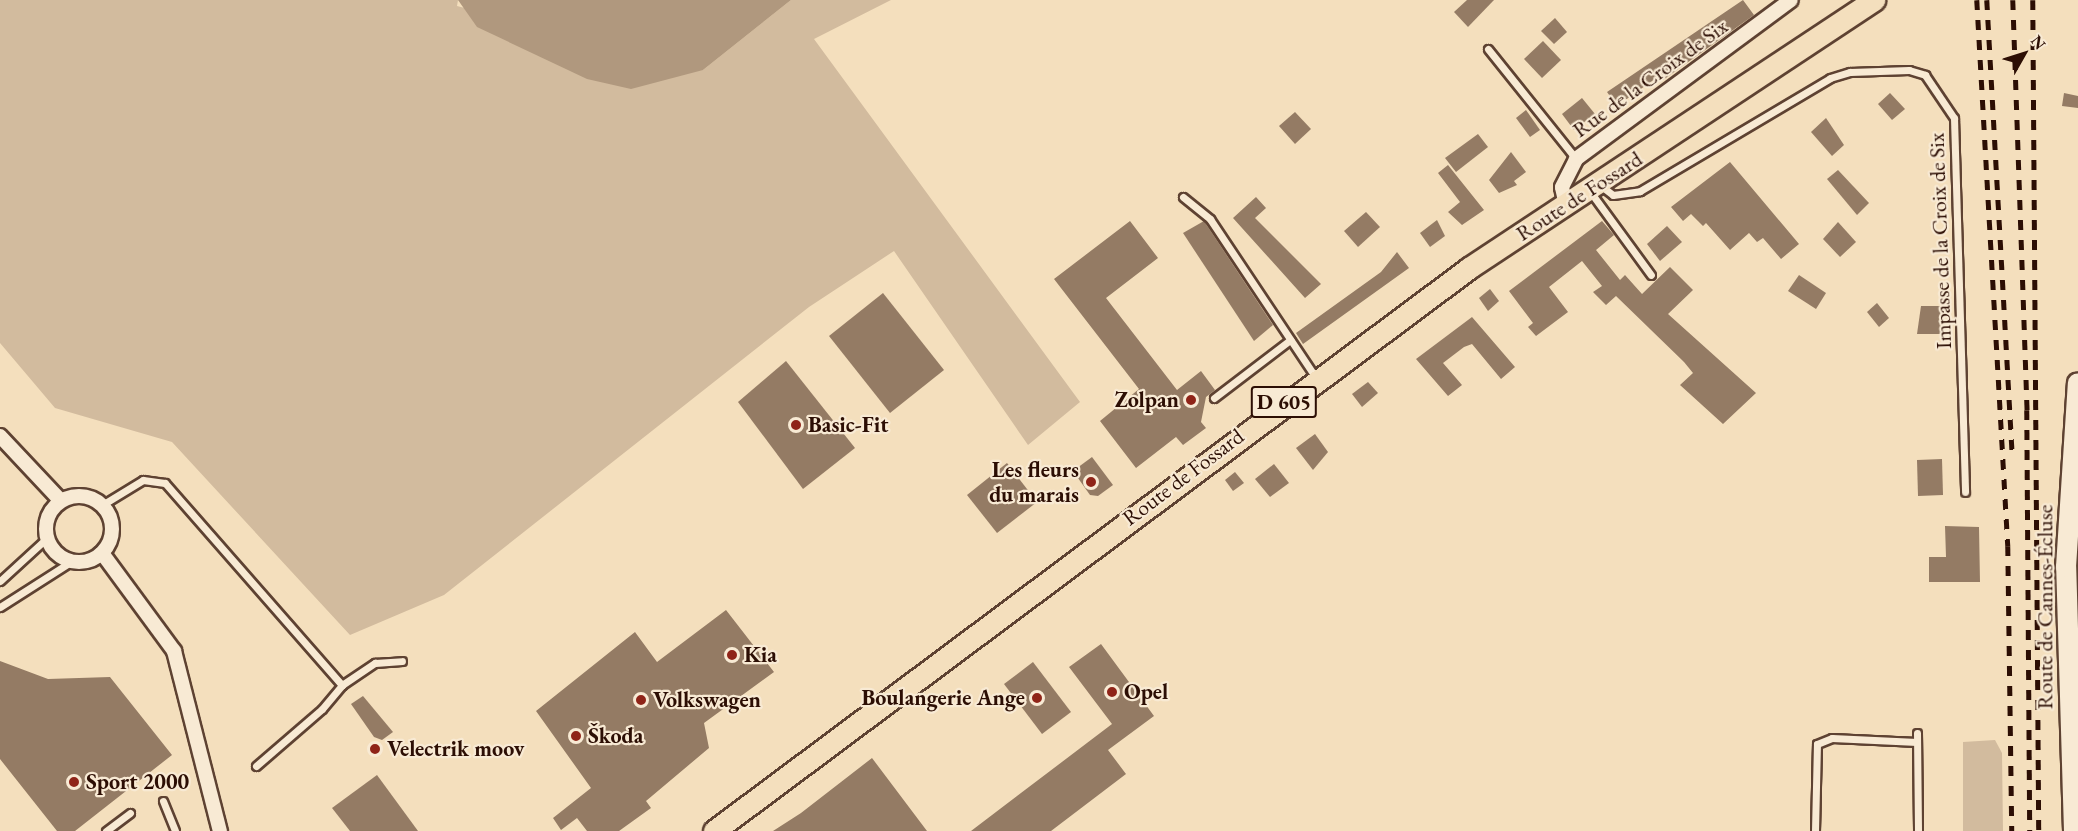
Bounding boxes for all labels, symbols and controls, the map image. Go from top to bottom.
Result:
street label: Rue de la Croix de Six [1567,13,1733,143]
north arrow [1994,24,2054,84]
text: N [2026,31,2051,54]
street label: Impasse de la Croix de Six [1923,132,1957,350]
street label: Route de Fossard [1511,145,1647,247]
road number: D 605 [1250,384,1318,420]
place label: Zolpan [1115,387,1179,413]
marker: Zolpan [1184,393,1198,407]
place label: Basic-Fit [808,412,889,438]
marker: Basic-Fit [789,418,803,432]
street label: Route de Fossard [1117,423,1249,531]
place label: Les fleurs du marais [989,456,1079,508]
marker: Les fleurs du marais [1084,475,1098,489]
street label: Route de Cannes-Écluse [2032,505,2058,709]
place label: Kia [744,642,777,668]
marker: Kia [725,648,739,662]
place label: Opel [1124,679,1168,705]
place label: Boulangerie Ange [861,685,1025,711]
marker: Opel [1105,685,1119,699]
place label: Volkswagen [653,687,761,713]
marker: Boulangerie Ange [1030,691,1044,705]
marker: Volkswagen [634,693,648,707]
place label: Škoda [588,723,643,749]
marker: Škoda [569,729,583,743]
place label: Velectrik moov [387,736,524,762]
marker: Velectrik moov [368,742,382,756]
place label: Sport 2000 [86,769,189,795]
marker: Sport 2000 [67,775,81,789]

